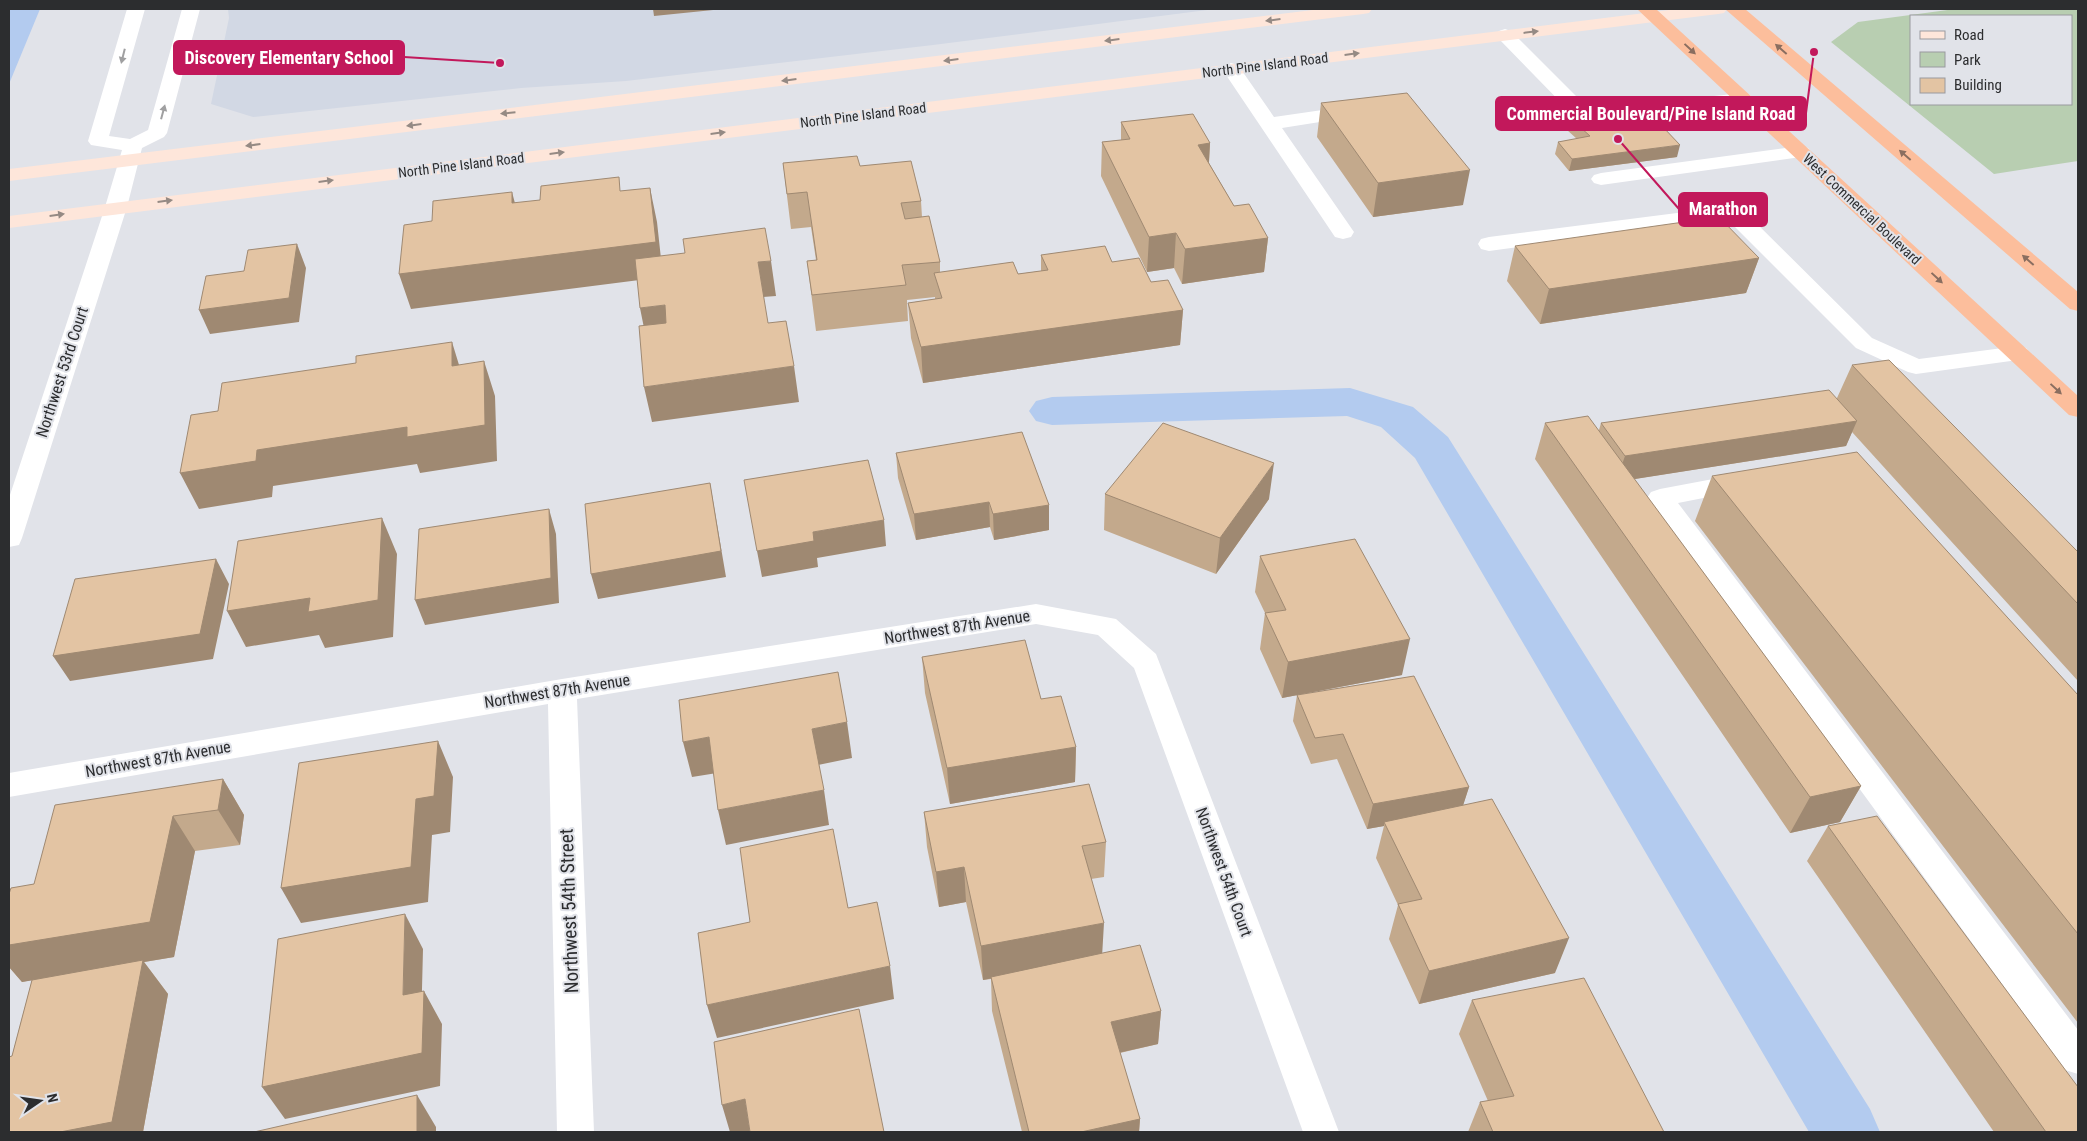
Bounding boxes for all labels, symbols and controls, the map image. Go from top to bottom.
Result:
legend [1910,15,2072,105]
one-way arrow [1265,16,1281,24]
text: Road [1954,26,1984,44]
one-way arrow [1523,27,1539,35]
one-way arrow [1104,36,1120,44]
callout: Discovery Elementary School [174,41,404,74]
one-way arrow [1683,43,1695,55]
one-way arrow [1775,43,1788,54]
text: Discovery Elementary School [184,47,394,68]
one-way arrow [119,49,127,64]
street label: North Pine Island Road [1201,49,1329,81]
one-way arrow [1345,50,1361,58]
text: Park [1954,51,1981,69]
one-way arrow [942,56,958,64]
one-way arrow [781,76,797,84]
text: Building [1954,76,2002,94]
callout: Commercial Boulevard/Pine Island Road [1496,97,1806,130]
street label: North Pine Island Road [799,99,927,131]
text: Commercial Boulevard/Pine Island Road [1506,103,1796,124]
one-way arrow [159,104,167,119]
one-way arrow [500,109,516,117]
one-way arrow [406,121,422,129]
one-way arrow [710,129,726,137]
one-way arrow [245,141,261,149]
street label: North Pine Island Road [397,149,525,181]
one-way arrow [549,149,565,157]
one-way arrow [1898,149,1911,160]
street label: West Commercial Boulevard [1800,150,1924,268]
one-way arrow [318,177,334,185]
callout: Marathon [1679,193,1767,226]
one-way arrow [157,197,173,205]
text: Marathon [1689,198,1757,219]
one-way arrow [49,211,65,219]
one-way arrow [2021,255,2034,266]
one-way arrow [1931,272,1943,284]
street label: Northwest 53rd Court [32,304,92,440]
one-way arrow [2050,383,2062,395]
street label: Northwest 87th Avenue [883,606,1031,648]
street label: Northwest 87th Avenue [483,670,631,712]
street label: Northwest 87th Avenue [84,737,232,781]
street label: Northwest 54th Court [1192,805,1256,939]
street label: Northwest 54th Street [555,828,583,994]
north arrow [15,1076,65,1126]
text: N [44,1092,61,1104]

